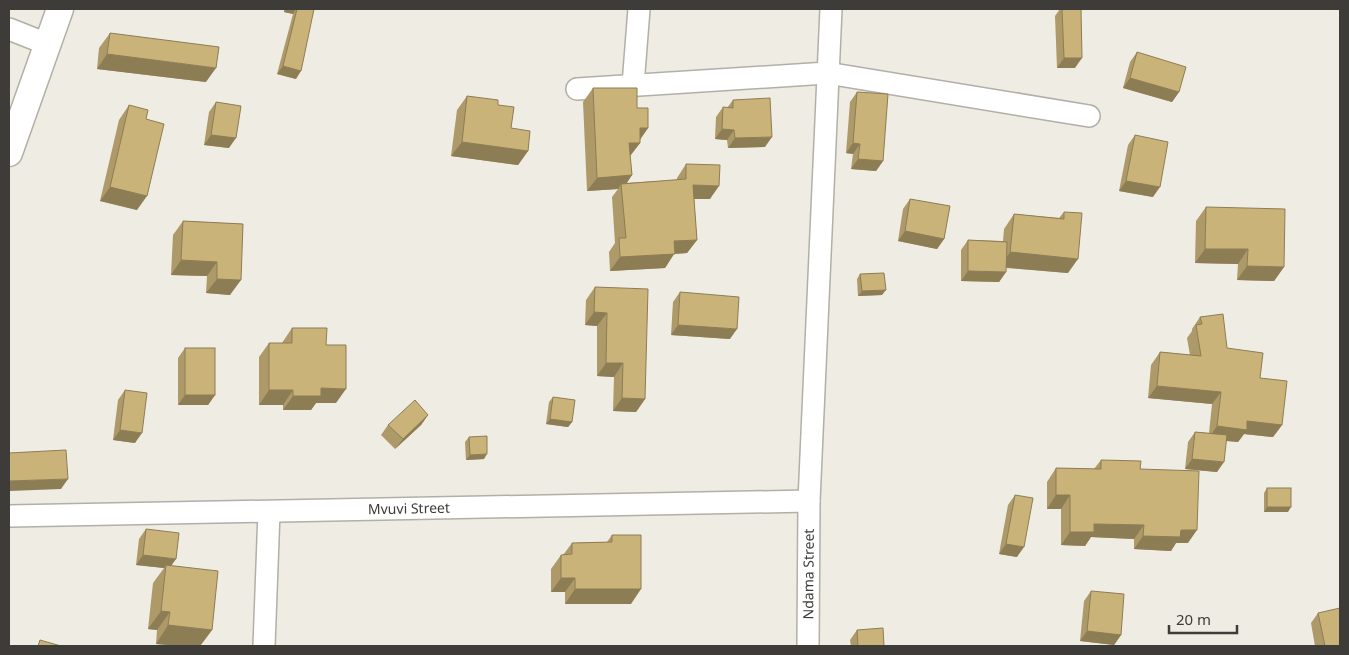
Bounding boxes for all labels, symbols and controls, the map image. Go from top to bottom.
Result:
street label: Mvuvi Street [368,498,450,518]
street label: Ndama Street [798,529,818,619]
scale bar [1169,602,1236,634]
text: 20 m [1176,609,1211,629]

